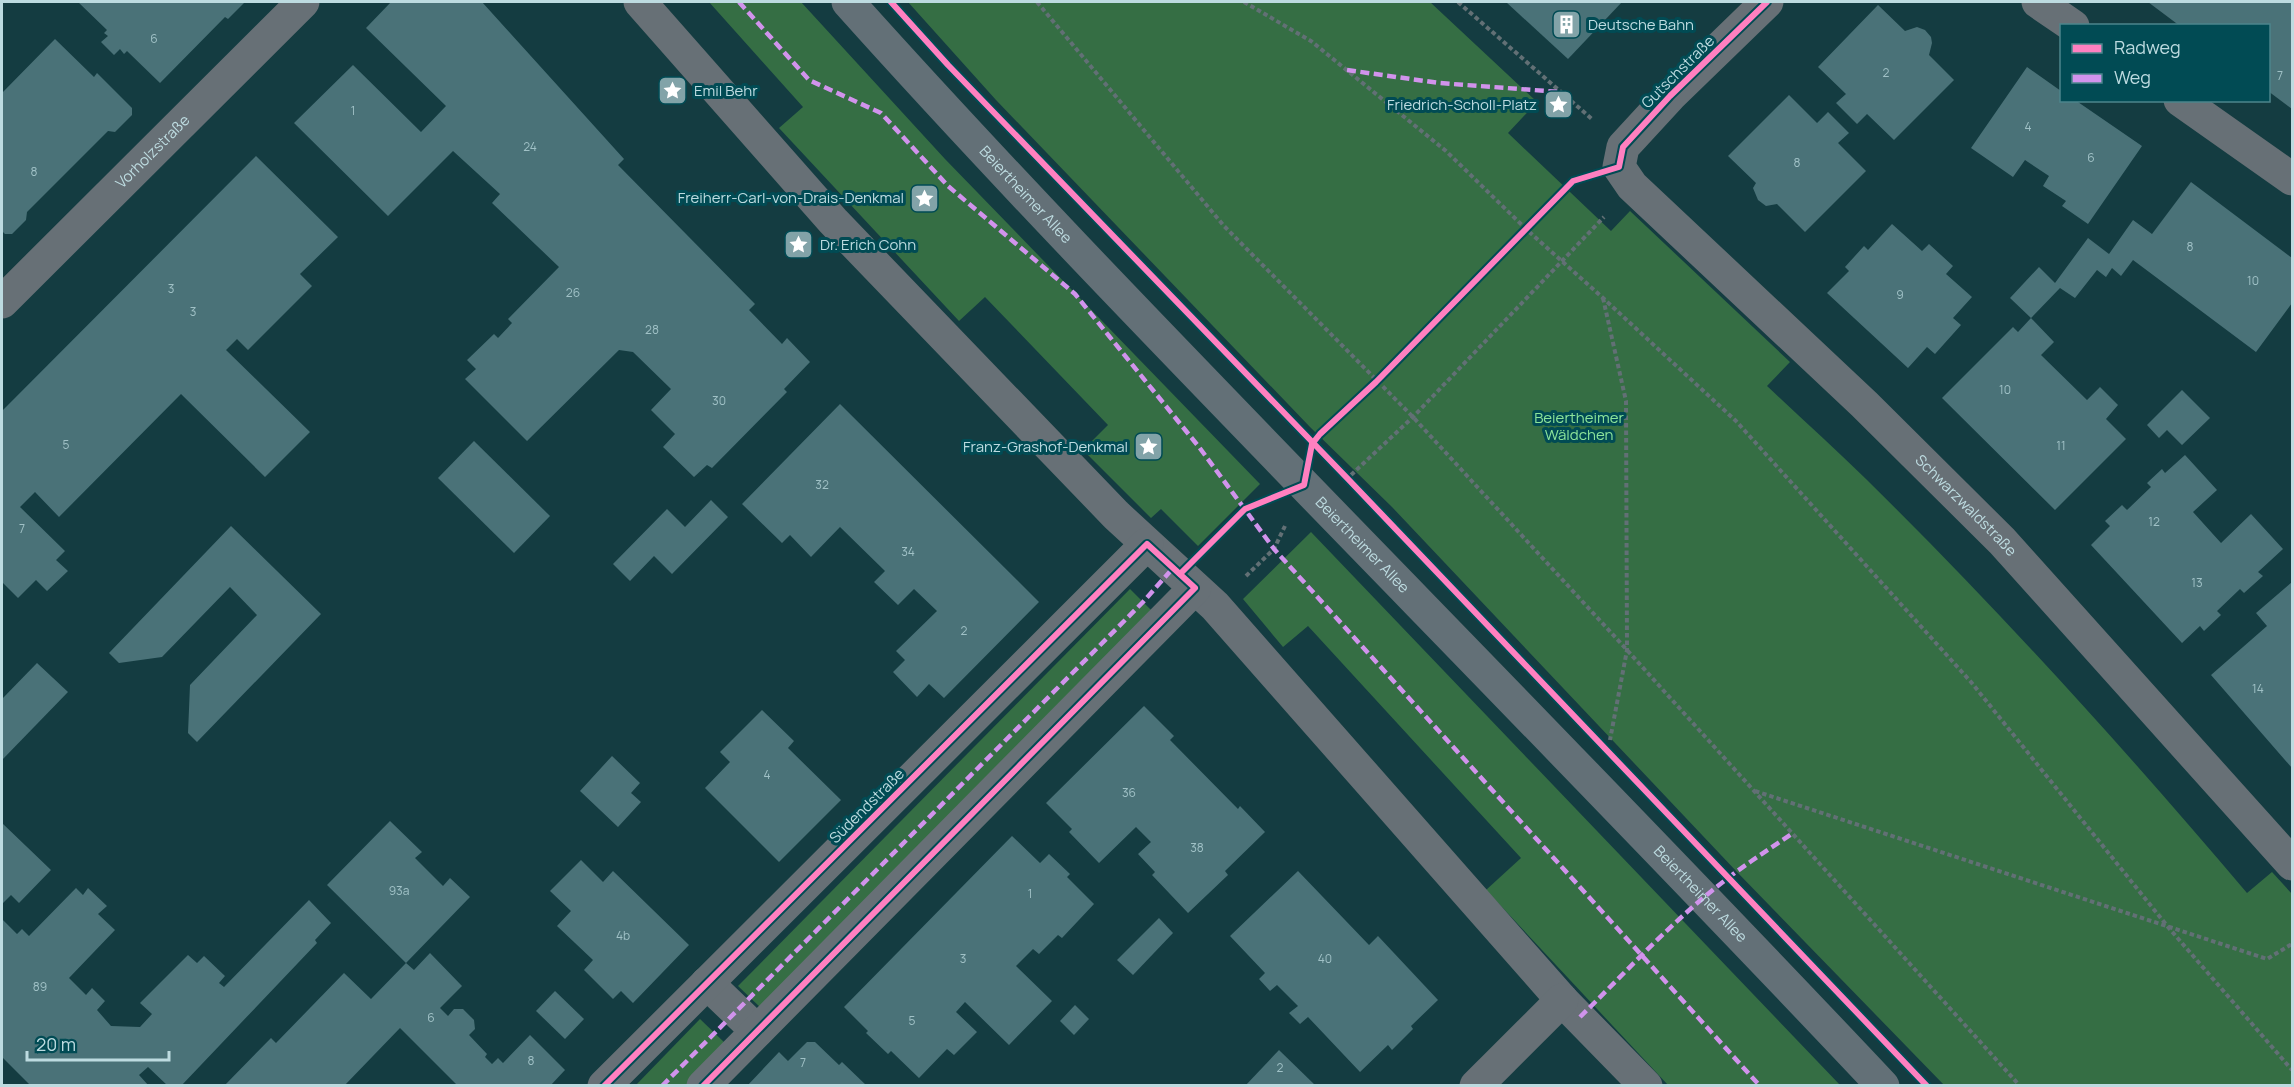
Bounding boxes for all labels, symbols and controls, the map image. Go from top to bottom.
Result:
building icon: Deutsche Bahn [1551,9,1583,41]
place label: Deutsche Bahn [1588,14,1694,35]
legend [2060,24,2270,102]
house number: 6 [150,30,158,47]
street label: Gutschstraße [1636,30,1719,113]
text: Radweg [2114,35,2181,59]
house number: 2 [1883,64,1890,81]
text: Weg [2114,65,2151,89]
house number: 7 [2277,67,2283,84]
place icon: Emil Behr [657,75,689,107]
place label: Emil Behr [694,80,758,101]
place icon: Friedrich-Scholl-Platz [1542,89,1574,121]
place label: Friedrich-Scholl-Platz [1387,94,1537,115]
house number: 1 [351,102,355,119]
street label: Vorholzstraße [111,110,194,193]
house number: 4 [2024,118,2032,135]
house number: 24 [523,138,537,155]
street label: Beiertheimer Allee [975,141,1077,248]
house number: 6 [2087,149,2095,166]
house number: 8 [1794,154,1801,171]
house number: 8 [31,163,38,180]
place icon: Freiherr-Carl-von-Drais-Denkmal [909,182,941,214]
place label: Freiherr-Carl-von-Drais-Denkmal [678,187,904,208]
place icon: Dr. Erich Cohn [783,229,815,261]
place label: Dr. Erich Cohn [820,234,916,255]
house number: 8 [2187,238,2194,255]
house number: 10 [2247,272,2259,289]
house number: 3 [168,280,174,297]
house number: 26 [566,284,580,301]
house number: 9 [1896,286,1904,303]
house number: 3 [190,303,196,320]
house number: 28 [645,321,659,338]
house number: 10 [1999,381,2011,398]
house number: 30 [712,392,726,409]
park label: Beiertheimer Wäldchen [1534,407,1624,445]
place icon: Franz-Grashof-Denkmal [1133,431,1165,463]
house number: 5 [63,436,70,453]
place label: Franz-Grashof-Denkmal [963,436,1128,457]
house number: 11 [2056,437,2066,454]
street label: Schwarzwaldstraße [1911,450,2022,561]
house number: 32 [815,476,829,493]
street label: Beiertheimer Allee [1311,492,1415,598]
house number: 12 [2148,513,2160,530]
house number: 7 [19,520,25,537]
house number: 34 [901,543,915,560]
house number: 13 [2191,574,2203,591]
house number: 2 [961,622,968,639]
house number: 14 [2252,680,2264,697]
street label: Südendstraße [824,763,909,848]
house number: 4 [763,766,771,783]
house number: 36 [1122,784,1136,801]
house number: 38 [1190,839,1204,856]
street label: Beiertheimer Allee [1649,841,1752,947]
house number: 93a [389,882,409,899]
house number: 1 [1028,885,1032,902]
house number: 4b [616,927,630,944]
house number: 3 [960,950,966,967]
house number: 40 [1318,950,1332,967]
house number: 89 [33,978,47,995]
house number: 6 [427,1009,435,1026]
house number: 5 [909,1012,916,1029]
scale bar [27,1024,170,1062]
text: 20 m [36,1032,76,1056]
house number: 8 [528,1052,535,1069]
house number: 7 [800,1054,806,1071]
house number: 2 [1277,1059,1284,1076]

